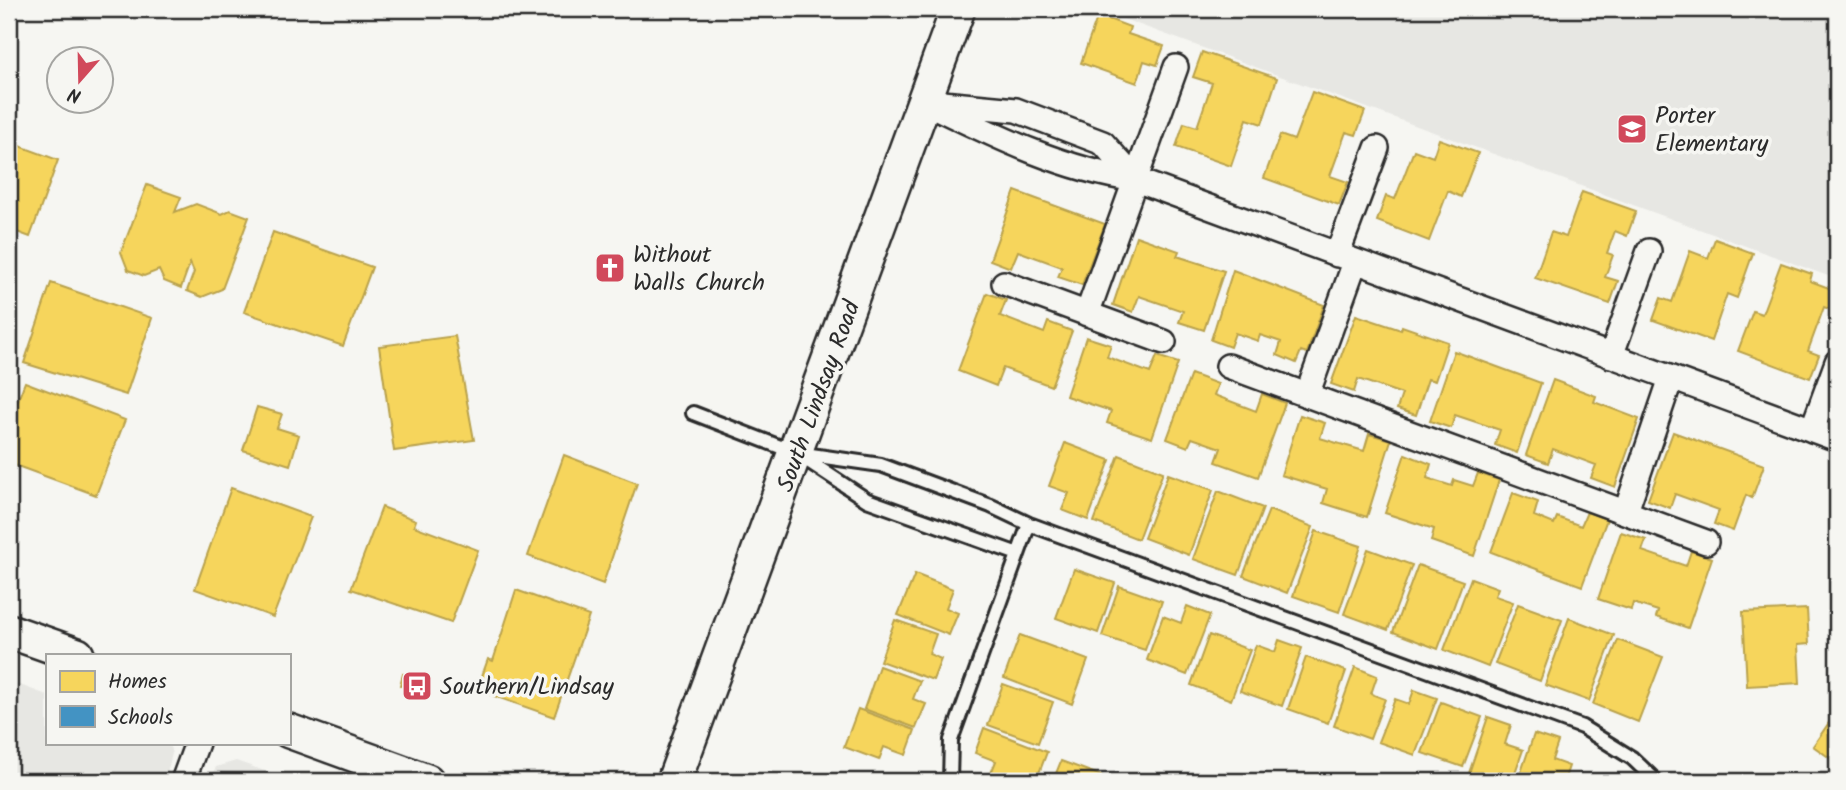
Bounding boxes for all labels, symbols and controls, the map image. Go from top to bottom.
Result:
north arrow [46,46,116,116]
text: N [64,78,86,110]
place label: Porter Elementary [1655,97,1769,164]
school or university icon: Porter Elementary [1615,112,1649,146]
place label: Without Walls Church [633,236,765,303]
church icon: Without Walls Church [593,251,627,285]
street label: South Lindsay Road [767,294,872,498]
legend [46,654,290,744]
text: Homes [108,666,167,699]
place label: Southern/Lindsay [440,668,614,707]
bus stop icon: Southern/Lindsay [400,669,434,703]
text: Schools [108,702,173,735]

